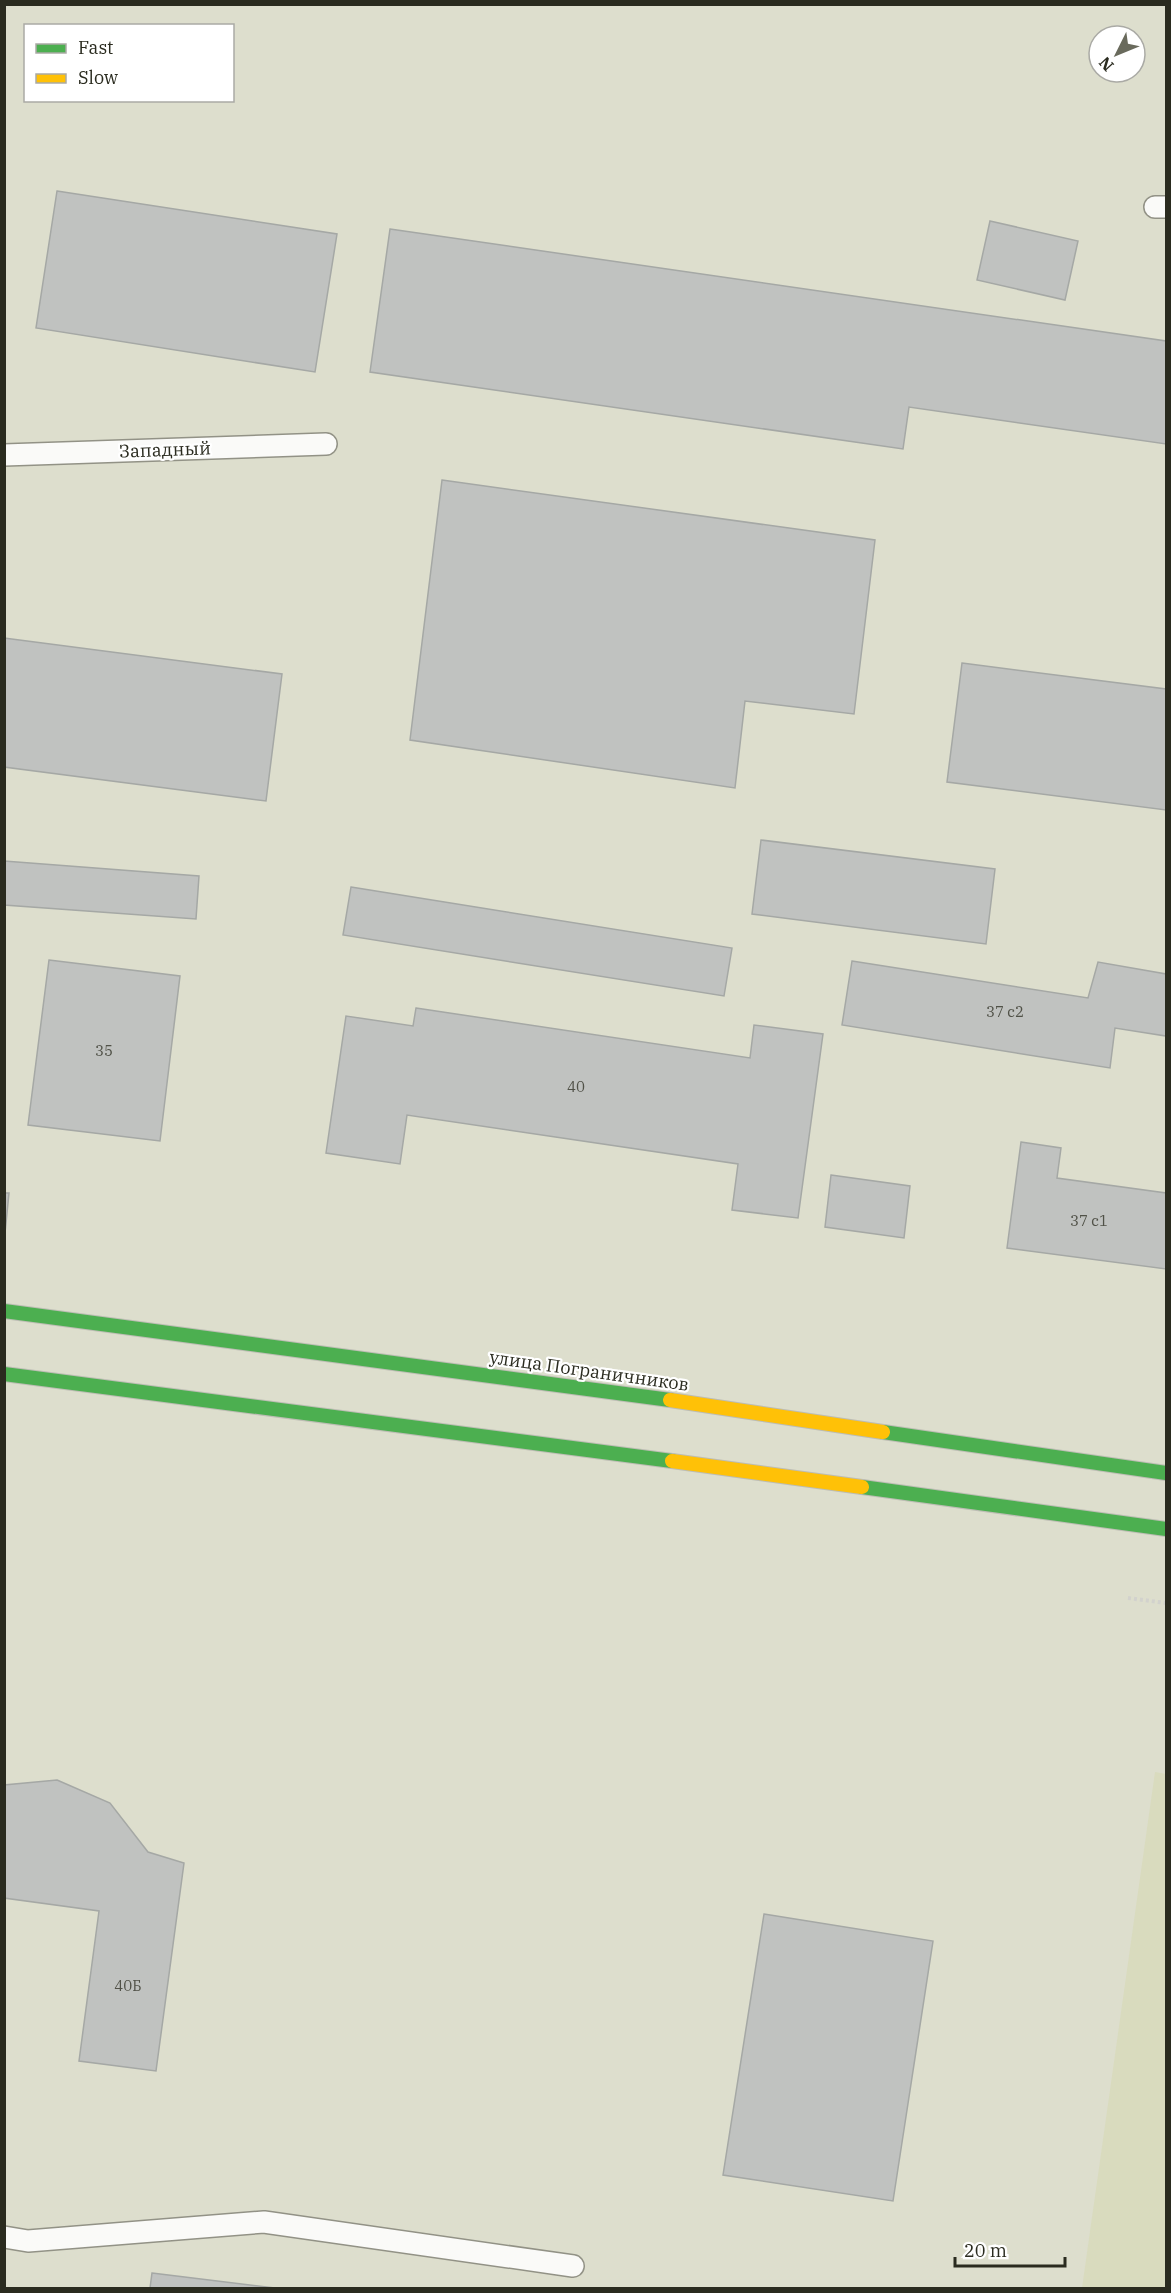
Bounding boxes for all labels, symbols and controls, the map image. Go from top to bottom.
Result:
legend [24,24,234,102]
north arrow [1087,24,1147,84]
text: Fast [78,36,113,59]
text: N [1094,53,1118,76]
text: Slow [78,66,118,89]
street label: Западный [119,436,211,463]
house number: 37 с2 [986,1002,1024,1021]
house number: 35 [95,1041,113,1060]
house number: 40 [567,1077,585,1096]
house number: 37 с1 [1070,1211,1108,1230]
street label: улица Пограничников [488,1345,690,1396]
house number: 40Б [114,1976,142,1995]
scale bar [955,2230,1064,2268]
text: 20 m [964,2239,1007,2262]

